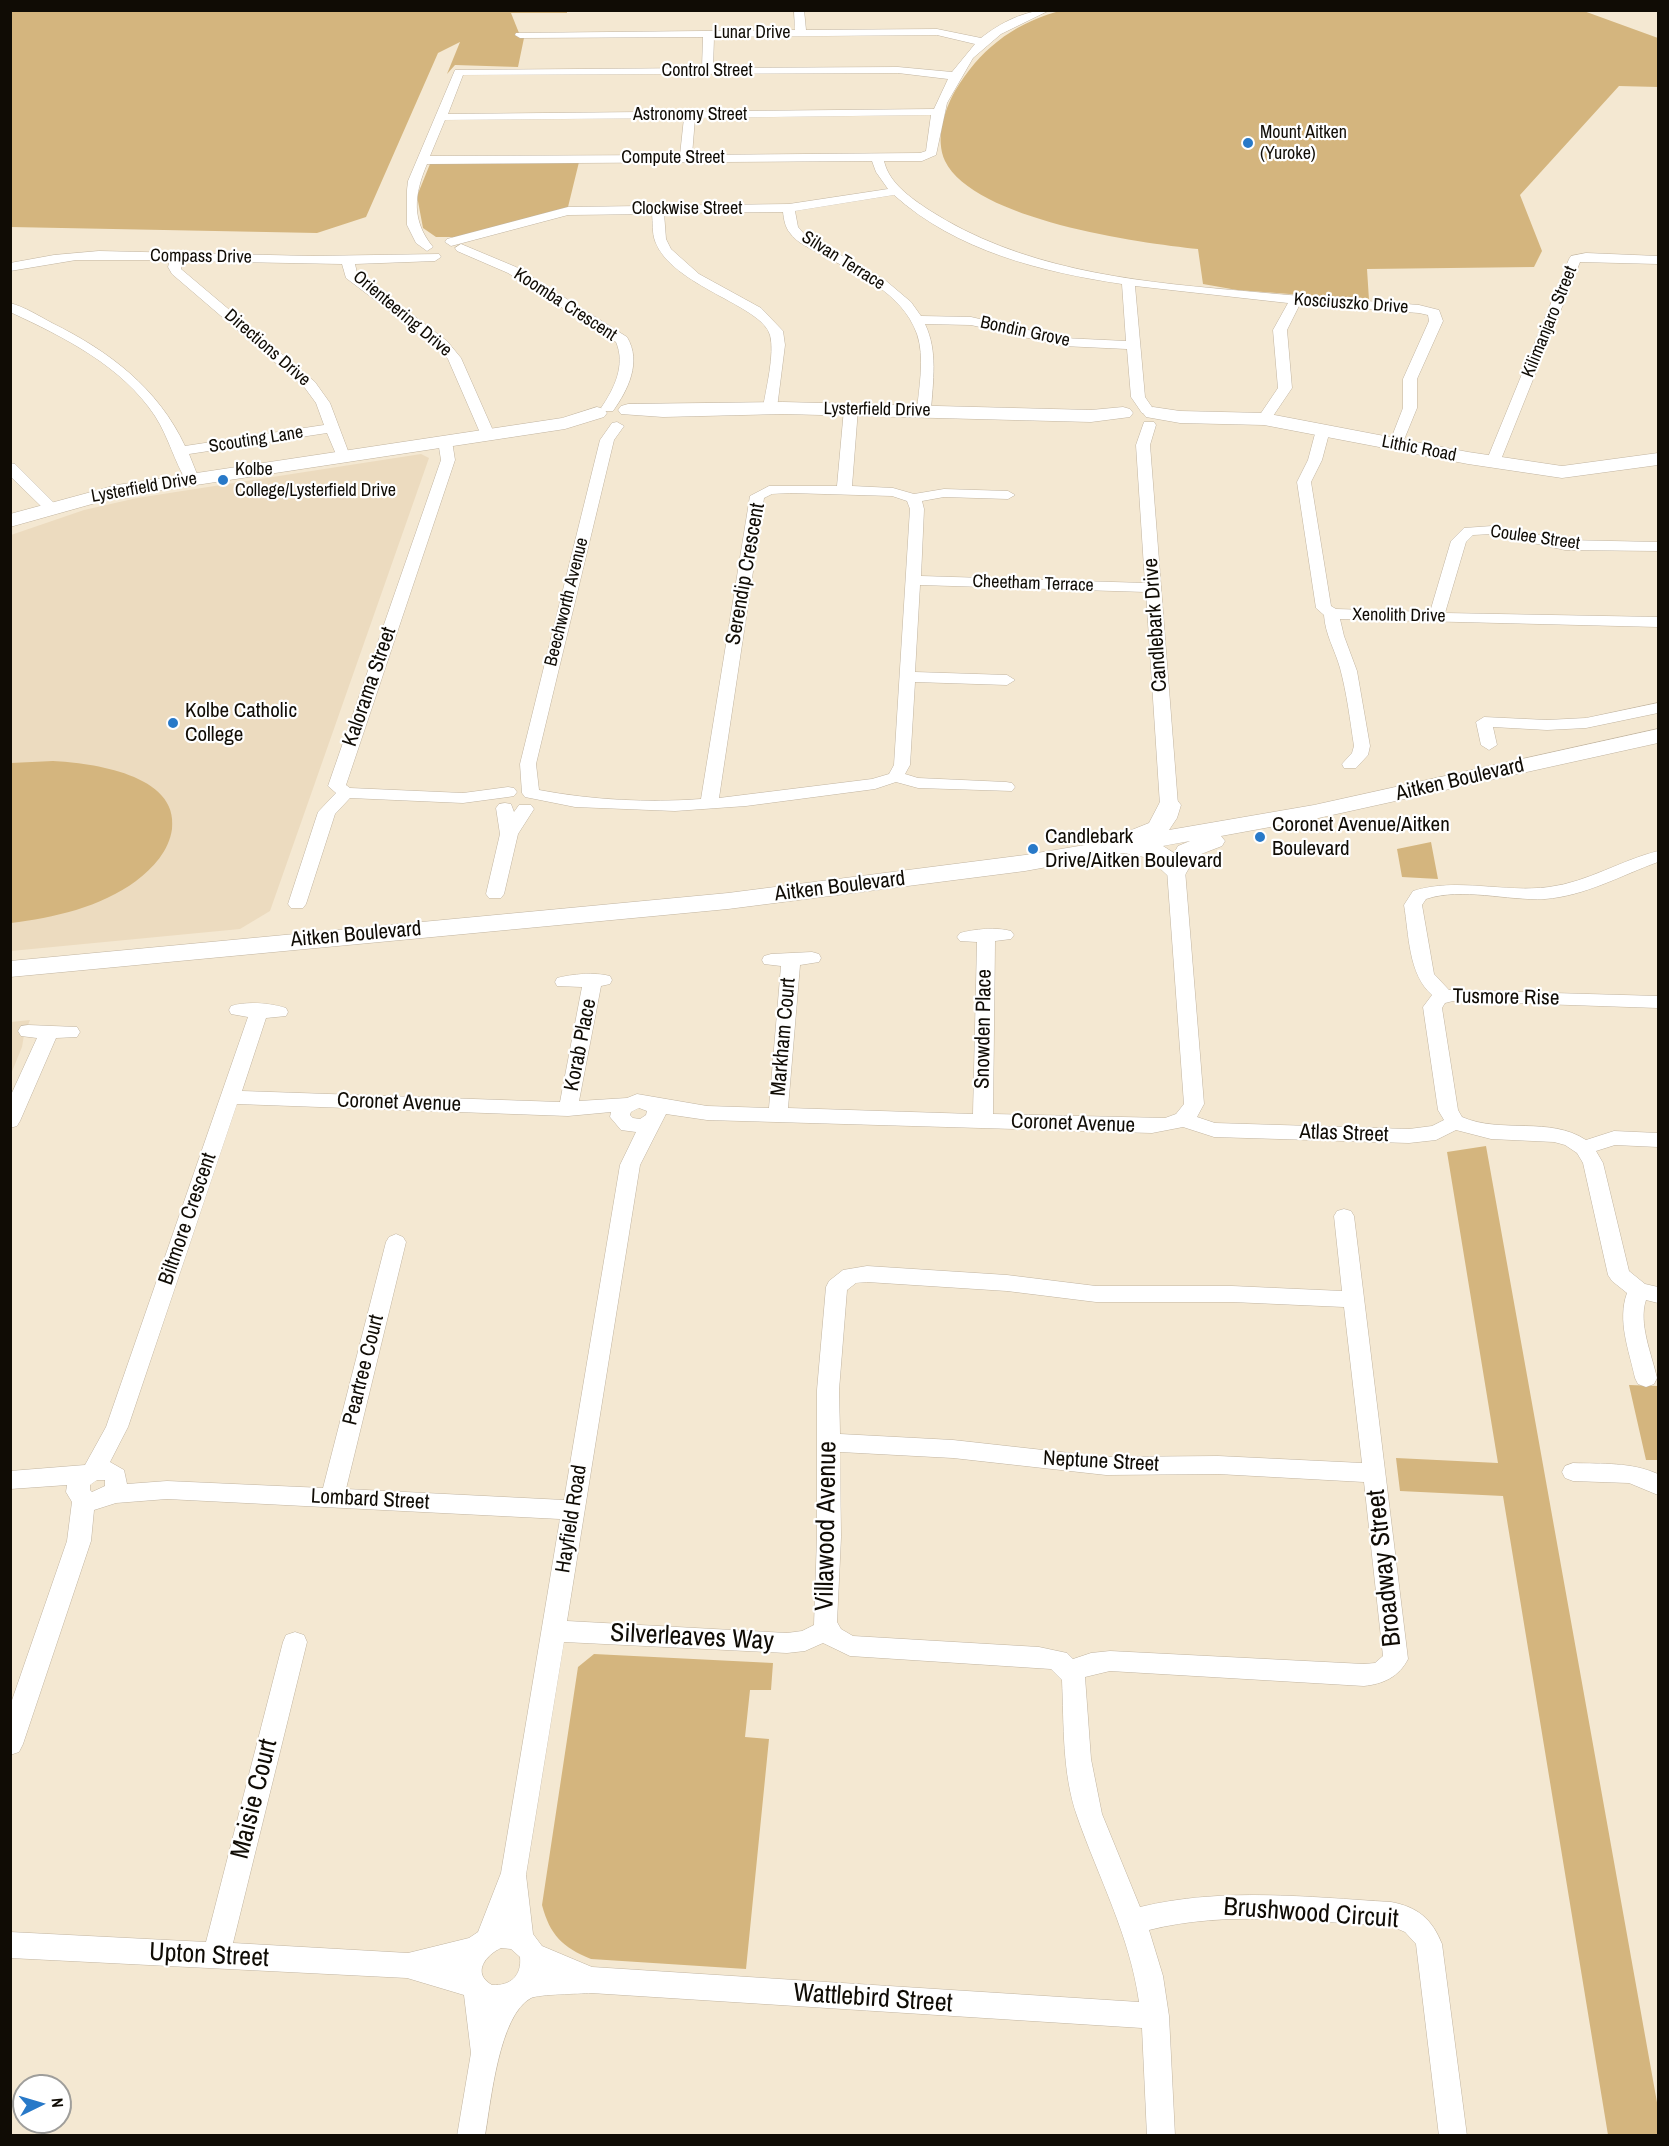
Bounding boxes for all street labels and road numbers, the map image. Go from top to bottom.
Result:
street label: Lunar Drive [713,22,791,44]
street label: Control Street [661,60,753,82]
street label: Astronomy Street [633,104,747,126]
street label: Compute Street [621,147,725,169]
street label: Clockwise Street [632,198,742,220]
street label: Silvan Terrace [797,227,889,295]
street label: Compass Drive [150,245,252,269]
street label: Kilimanjaro Street [1518,263,1582,381]
street label: Koomba Crescent [510,264,620,346]
street label: Orienteering Drive [348,266,456,362]
street label: Kosciuszko Drive [1293,289,1409,319]
street label: Directions Drive [220,305,314,391]
street label: Bondin Grove [978,312,1072,352]
street label: Lysterfield Drive [823,398,931,422]
street label: Scouting Lane [207,422,305,458]
street label: Lithic Road [1380,431,1458,467]
street label: Lysterfield Drive [89,468,199,508]
street label: Serendip Crescent [721,501,771,647]
street label: Coulee Street [1489,521,1581,555]
street label: Beechworth Avenue [541,535,593,669]
street label: Candlebark Drive [1139,557,1173,693]
street label: Cheetham Terrace [972,571,1094,597]
street label: Xenolith Drive [1352,604,1446,628]
street label: Kalorama Street [338,624,402,750]
street label: Aitken Boulevard [1393,753,1527,807]
street label: Aitken Boulevard [773,867,907,907]
street label: Aitken Boulevard [290,917,422,953]
street label: Snowden Place [970,969,998,1089]
street label: Markham Court [766,977,802,1097]
street label: Tusmore Rise [1452,984,1560,1012]
street label: Korab Place [560,997,602,1093]
street label: Coronet Avenue [337,1088,461,1118]
street label: Coronet Avenue [1011,1109,1135,1139]
street label: Atlas Street [1299,1120,1389,1148]
street label: Biltmore Crescent [154,1150,222,1288]
street label: Peartree Court [338,1312,390,1428]
street label: Villawood Avenue [810,1441,844,1611]
street label: Neptune Street [1043,1446,1159,1478]
street label: Hayfield Road [551,1463,593,1575]
street label: Lombard Street [310,1484,430,1516]
street label: Broadway Street [1361,1488,1409,1648]
street label: Silverleaves Way [609,1618,775,1658]
street label: Maisie Court [225,1736,285,1862]
street label: Brushwood Circuit [1222,1892,1400,1936]
street label: Upton Street [148,1937,270,1975]
street label: Wattlebird Street [793,1978,953,2020]

